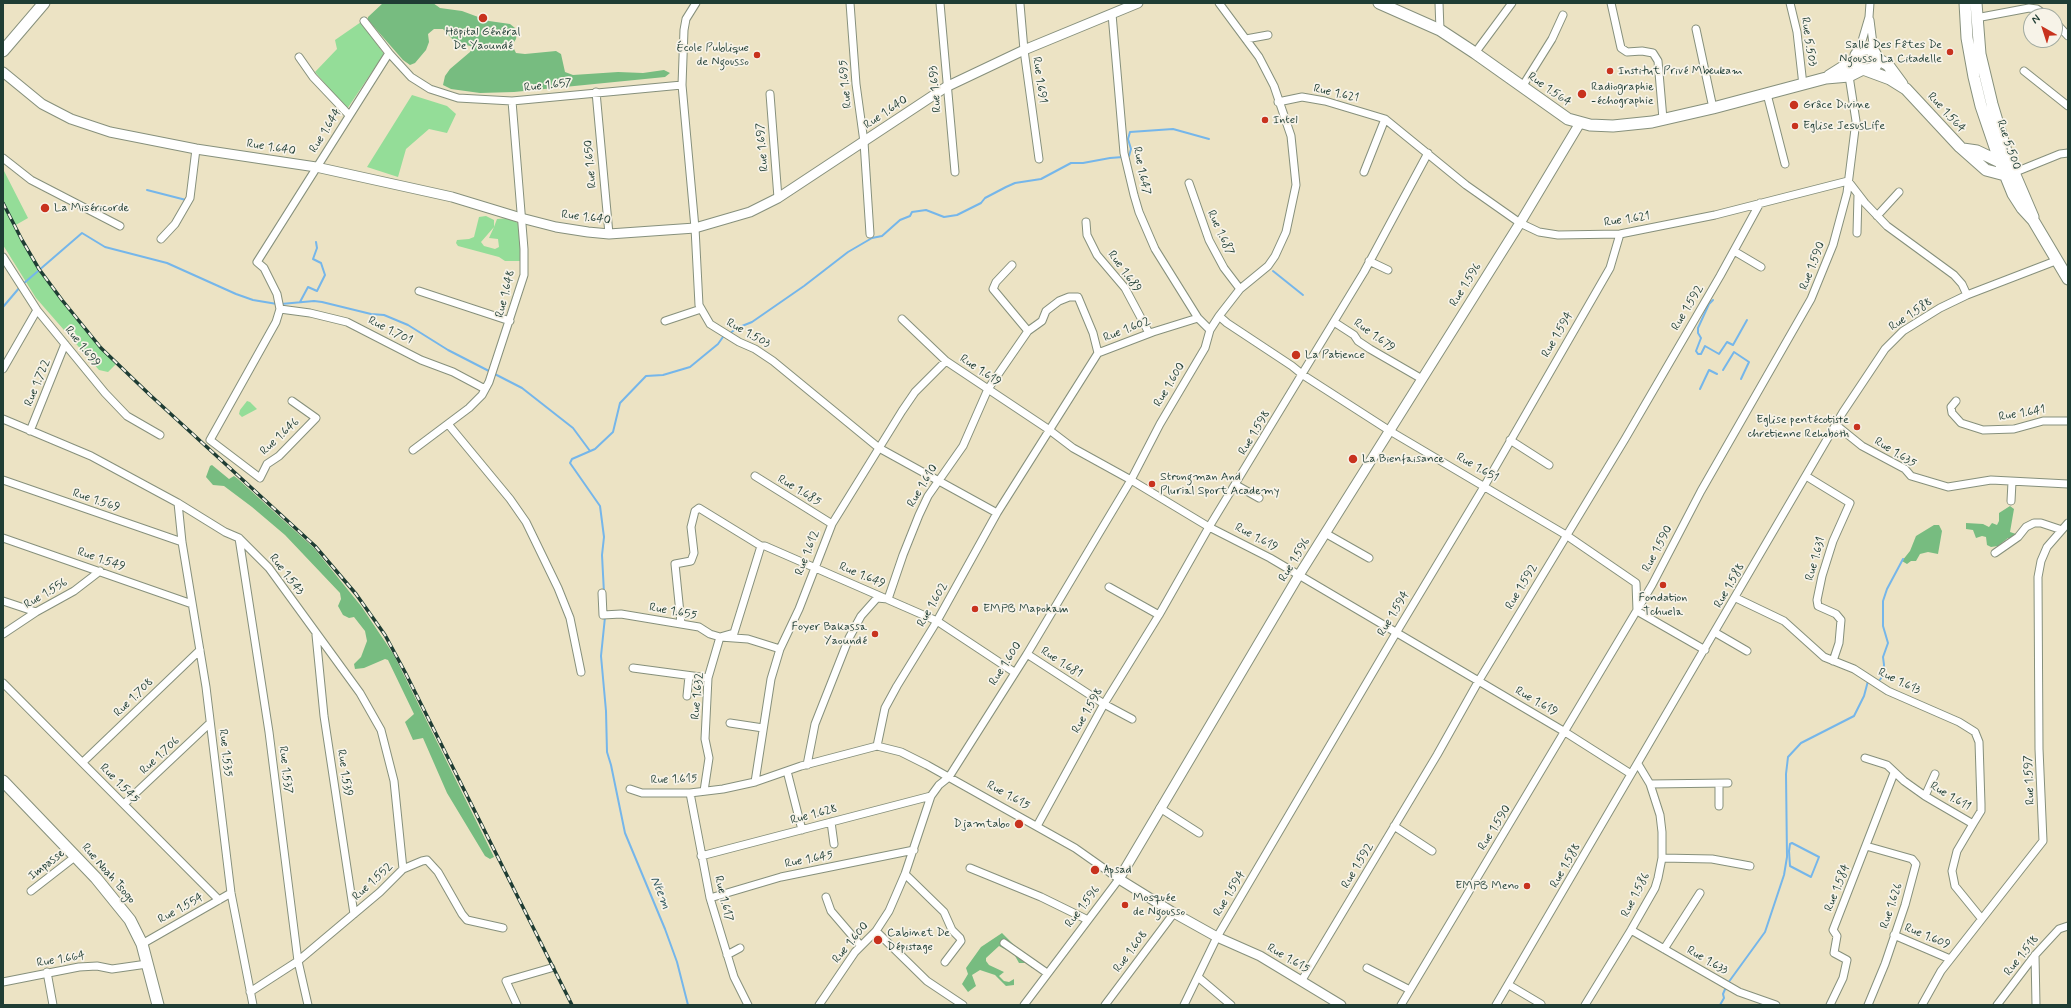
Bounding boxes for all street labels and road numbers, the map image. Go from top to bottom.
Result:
street label: Rue 5.503 [1797,16,1819,68]
street label: Rue 1.691 [1029,56,1049,104]
street label: Rue 1.695 [836,59,856,109]
street label: Rue 1.693 [927,65,945,113]
street label: Rue 1.564 [1524,70,1574,110]
street label: Rue 1.657 [523,76,573,96]
street label: Rue 1.621 [1312,82,1360,106]
street label: Rue 1.564 [1924,90,1968,136]
street label: Rue 1.640 [861,93,911,133]
street label: Rue 1.644 [307,106,345,156]
street label: Rue 5.500 [1993,118,2023,172]
street label: Rue 1.697 [754,122,772,172]
street label: Rue 1.640 [245,137,297,159]
street label: Rue 1.650 [582,139,600,189]
street label: Rue 1.647 [1129,146,1153,196]
street label: Rue 1.640 [561,208,611,228]
street label: Rue 1.687 [1203,208,1237,258]
street label: Rue 1.621 [1603,210,1651,230]
street label: Rue 1.590 [1797,240,1829,292]
street label: Rue 1.689 [1104,248,1144,296]
street label: Rue 1.596 [1447,260,1485,310]
street label: Rue 1.648 [493,269,519,319]
street label: Rue 1.592 [1669,283,1707,333]
street label: Rue 1.588 [1887,295,1935,335]
street label: Rue 1.594 [1539,310,1577,360]
street label: Rue 1.701 [365,314,415,348]
street label: Rue 1.602 [1102,314,1152,346]
street label: Rue 1.503 [724,316,772,352]
street label: Rue 1.679 [1351,316,1397,356]
street label: Rue 1.699 [61,324,103,370]
street label: Rue 1.619 [957,352,1003,390]
street label: Rue 1.722 [22,357,54,409]
street label: Rue 1.600 [1151,360,1189,410]
street label: Rue 1.641 [1998,403,2046,425]
street label: Rue 1.598 [1236,408,1274,458]
street label: Rue 1.646 [258,415,302,459]
street label: Rue 1.635 [1871,435,1919,471]
street label: Rue 1.651 [1453,450,1501,486]
street label: Rue 1.610 [905,462,941,510]
street label: Rue 1.685 [775,472,823,510]
street label: Rue 1.569 [70,486,122,516]
street label: Rue 1.619 [1232,521,1280,555]
street label: Rue 1.590 [1640,523,1676,575]
street label: Rue 1.612 [793,528,823,578]
street label: Rue 1.596 [1276,535,1314,585]
street label: Rue 1.631 [1803,535,1829,583]
street label: Rue 1.549 [75,545,127,575]
street label: Rue 1.543 [265,552,307,598]
street label: Rue 1.649 [837,560,887,592]
street label: Rue 1.588 [1711,561,1749,611]
street label: Rue 1.592 [1503,562,1541,612]
street label: Rue 1.556 [22,575,70,613]
street label: Rue 1.602 [914,580,952,630]
street label: Rue 1.594 [1375,589,1413,639]
street label: Rue 1.655 [648,601,698,623]
street label: Rue 1.600 [987,639,1025,689]
street label: Rue 1.681 [1038,644,1084,682]
street label: Rue 1.613 [1876,666,1922,698]
street label: Rue 1.632 [689,672,707,720]
street label: Rue 1.708 [111,676,157,720]
street label: Rue 1.619 [1512,684,1560,720]
street label: Rue 1.598 [1069,686,1107,736]
street label: Rue 1.535 [215,728,235,778]
street label: Rue 1.706 [137,734,183,778]
street label: Rue 1.537 [275,745,295,795]
street label: Rue 1.539 [333,748,355,798]
street label: Rue 1.597 [2022,755,2038,805]
street label: Rue 1.545 [96,761,142,807]
street label: Rue 1.615 [650,772,698,788]
street label: Rue 1.615 [984,778,1032,814]
street label: Rue 1.611 [1927,779,1973,815]
street label: Rue 1.628 [789,802,839,828]
street label: Rue 1.590 [1476,803,1514,853]
street label: Rue Noah Tsogo [78,841,138,907]
street label: Rue 1.592 [1339,841,1377,891]
street label: Rue 1.588 [1547,841,1585,891]
street label: Impasse [26,846,68,884]
street label: Rue 1.645 [784,848,834,872]
street label: Rue 1.552 [350,860,396,904]
street label: Rue 1.584 [1822,862,1854,914]
street label: Rue 1.594 [1211,869,1249,919]
street label: Rue 1.586 [1619,870,1653,920]
street label: Rue 1.617 [710,874,736,924]
street label: Rue 1.626 [1878,881,1906,931]
street label: Rue 1.596 [1063,883,1103,931]
street label: Rue 1.554 [156,891,206,927]
street label: Rue 1.600 [830,920,872,966]
street label: Rue 1.609 [1902,921,1952,953]
street label: Rue 1.608 [1111,928,1151,976]
street label: Rue 1.518 [2001,933,2043,979]
street label: Rue 1.615 [1264,941,1312,977]
street label: Rue 1.633 [1684,944,1730,978]
street label: Rue 1.664 [36,949,86,971]

